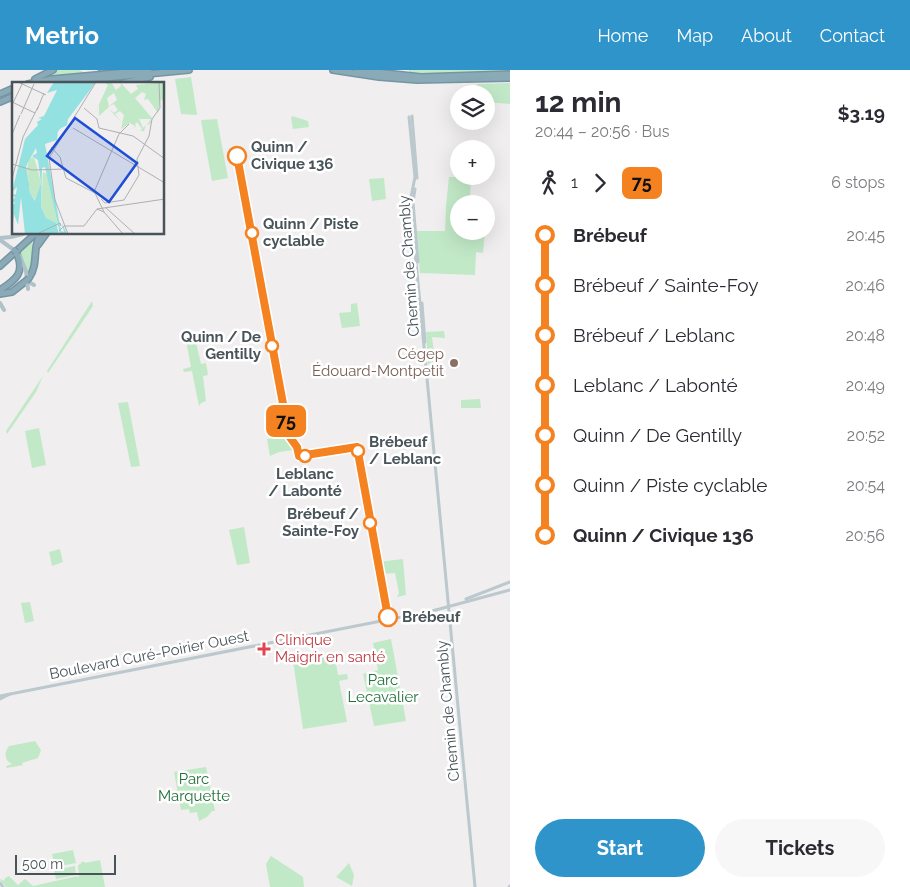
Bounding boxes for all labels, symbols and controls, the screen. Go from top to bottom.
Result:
text: Metrio [25,21,99,50]
text: Home [597,25,648,46]
text: Map [676,25,713,46]
text: About [741,25,792,46]
text: Contact [820,25,885,46]
inset map [12,82,165,235]
map controls [450,85,495,240]
button: layers [450,85,495,130]
text: 12 min [535,86,621,119]
text: $3.19 [838,102,885,124]
text: 20:44 – 20:56 · Bus [535,122,669,141]
place label: Quinn / Civique 136 [251,138,333,173]
button: + [450,140,495,185]
marker: Quinn / Civique 136 [227,146,247,166]
icon: walk [535,169,563,197]
icon: forward [586,169,614,197]
text: 75 [632,172,652,193]
text: 1 [571,173,578,192]
text: 6 stops [831,173,885,192]
street label: Chemin de Chambly [395,195,423,337]
button: − [450,195,495,240]
place label: Quinn / Piste cyclable [263,215,358,250]
text: Brébeuf [573,224,647,246]
marker: Quinn / Piste cyclable [245,226,259,240]
text: 20:45 [846,226,885,245]
text: Brébeuf / Sainte-Foy [573,274,759,296]
text: 20:46 [845,276,885,295]
text: Brébeuf / Leblanc [573,324,735,346]
text: 20:48 [846,326,885,345]
place label: Quinn / De Gentilly [181,328,262,363]
marker: Quinn / De Gentilly [265,339,279,353]
place label: Cégep Édouard-Montpetit [312,345,444,380]
marker: Cégep Édouard-Montpetit [448,357,460,369]
text: Leblanc / Labonté [573,374,738,396]
text: 20:49 [846,376,885,395]
line badge: 75 [264,405,308,437]
text: 75 [276,410,296,431]
text: Quinn / De Gentilly [573,424,742,446]
text: 20:52 [847,426,885,445]
place label: Brébeuf / Leblanc [369,433,442,468]
marker: Brébeuf / Leblanc [351,444,365,458]
marker: Leblanc / Labonté [298,449,312,463]
place label: Leblanc / Labonté [268,465,342,500]
text: Quinn / Piste cyclable [573,474,768,496]
text: 20:54 [846,476,885,495]
place label: Brébeuf / Sainte-Foy [282,505,360,540]
marker: Brébeuf / Sainte-Foy [363,516,377,530]
text: Quinn / Civique 136 [573,524,754,546]
text: 20:56 [845,526,885,545]
marker: Brébeuf [378,607,398,627]
place label: Brébeuf [402,608,461,626]
street label: Boulevard Curé-Poirier Ouest [48,627,250,683]
place label: Clinique Maigrir en santé [275,631,385,666]
street label: Chemin de Chambly [433,640,463,782]
marker: Clinique Maigrir en santé [257,642,271,656]
park label: Parc Lecavalier [348,671,419,706]
park label: Parc Marquette [158,770,230,805]
button: Start [535,819,705,877]
button: Tickets [715,819,885,877]
scale bar [15,852,116,875]
text: 500 m [22,856,63,872]

